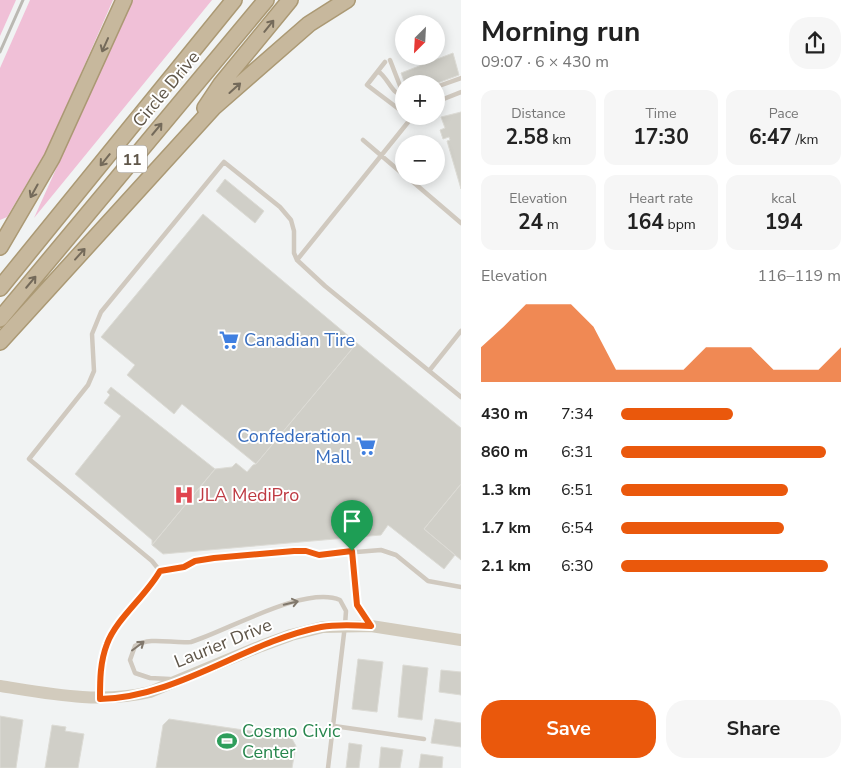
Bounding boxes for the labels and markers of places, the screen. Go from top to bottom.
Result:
place label: Canadian Tire [244,328,355,352]
supermarket icon: Canadian Tire [218,329,240,351]
place label: Confederation Mall [237,424,352,469]
supermarket icon: Confederation Mall [355,435,377,457]
place label: JLA MediPro [198,483,299,507]
hospital icon: JLA MediPro [173,484,195,506]
pin [331,500,373,551]
place label: Cosmo Civic Center [242,719,340,764]
sports icon: Cosmo Civic Center [216,730,238,752]

